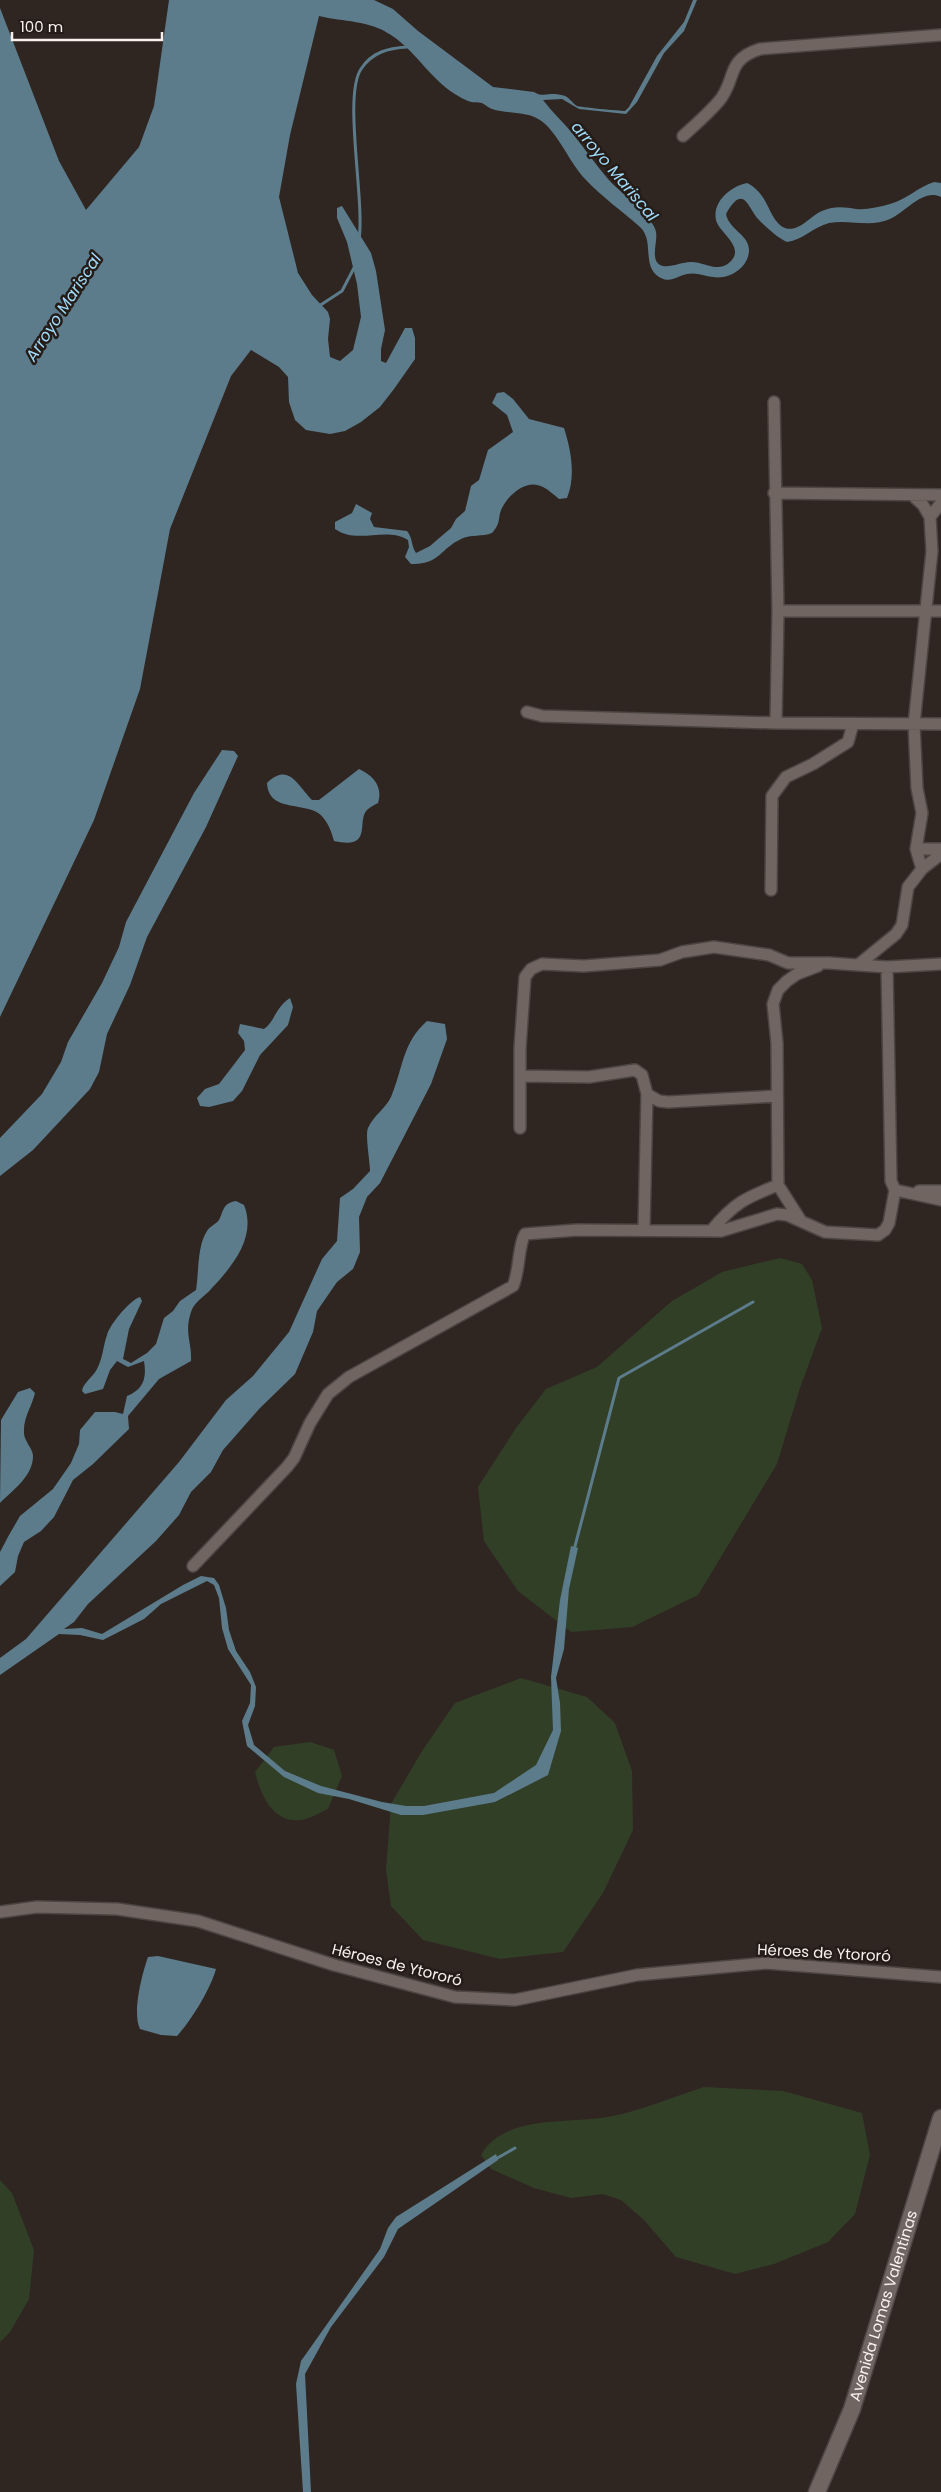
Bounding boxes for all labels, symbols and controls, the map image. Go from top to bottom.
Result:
scale bar [12,10,162,42]
text: 100 m [20,16,63,37]
water label: arroyo Mariscal [566,116,663,226]
water label: Arroyo Mariscal [19,249,107,366]
street label: Héroes de Ytororó [330,1938,465,1991]
street label: Héroes de Ytororó [757,1939,891,1966]
street label: Avenida Lomas Valentinas [844,2207,922,2404]

